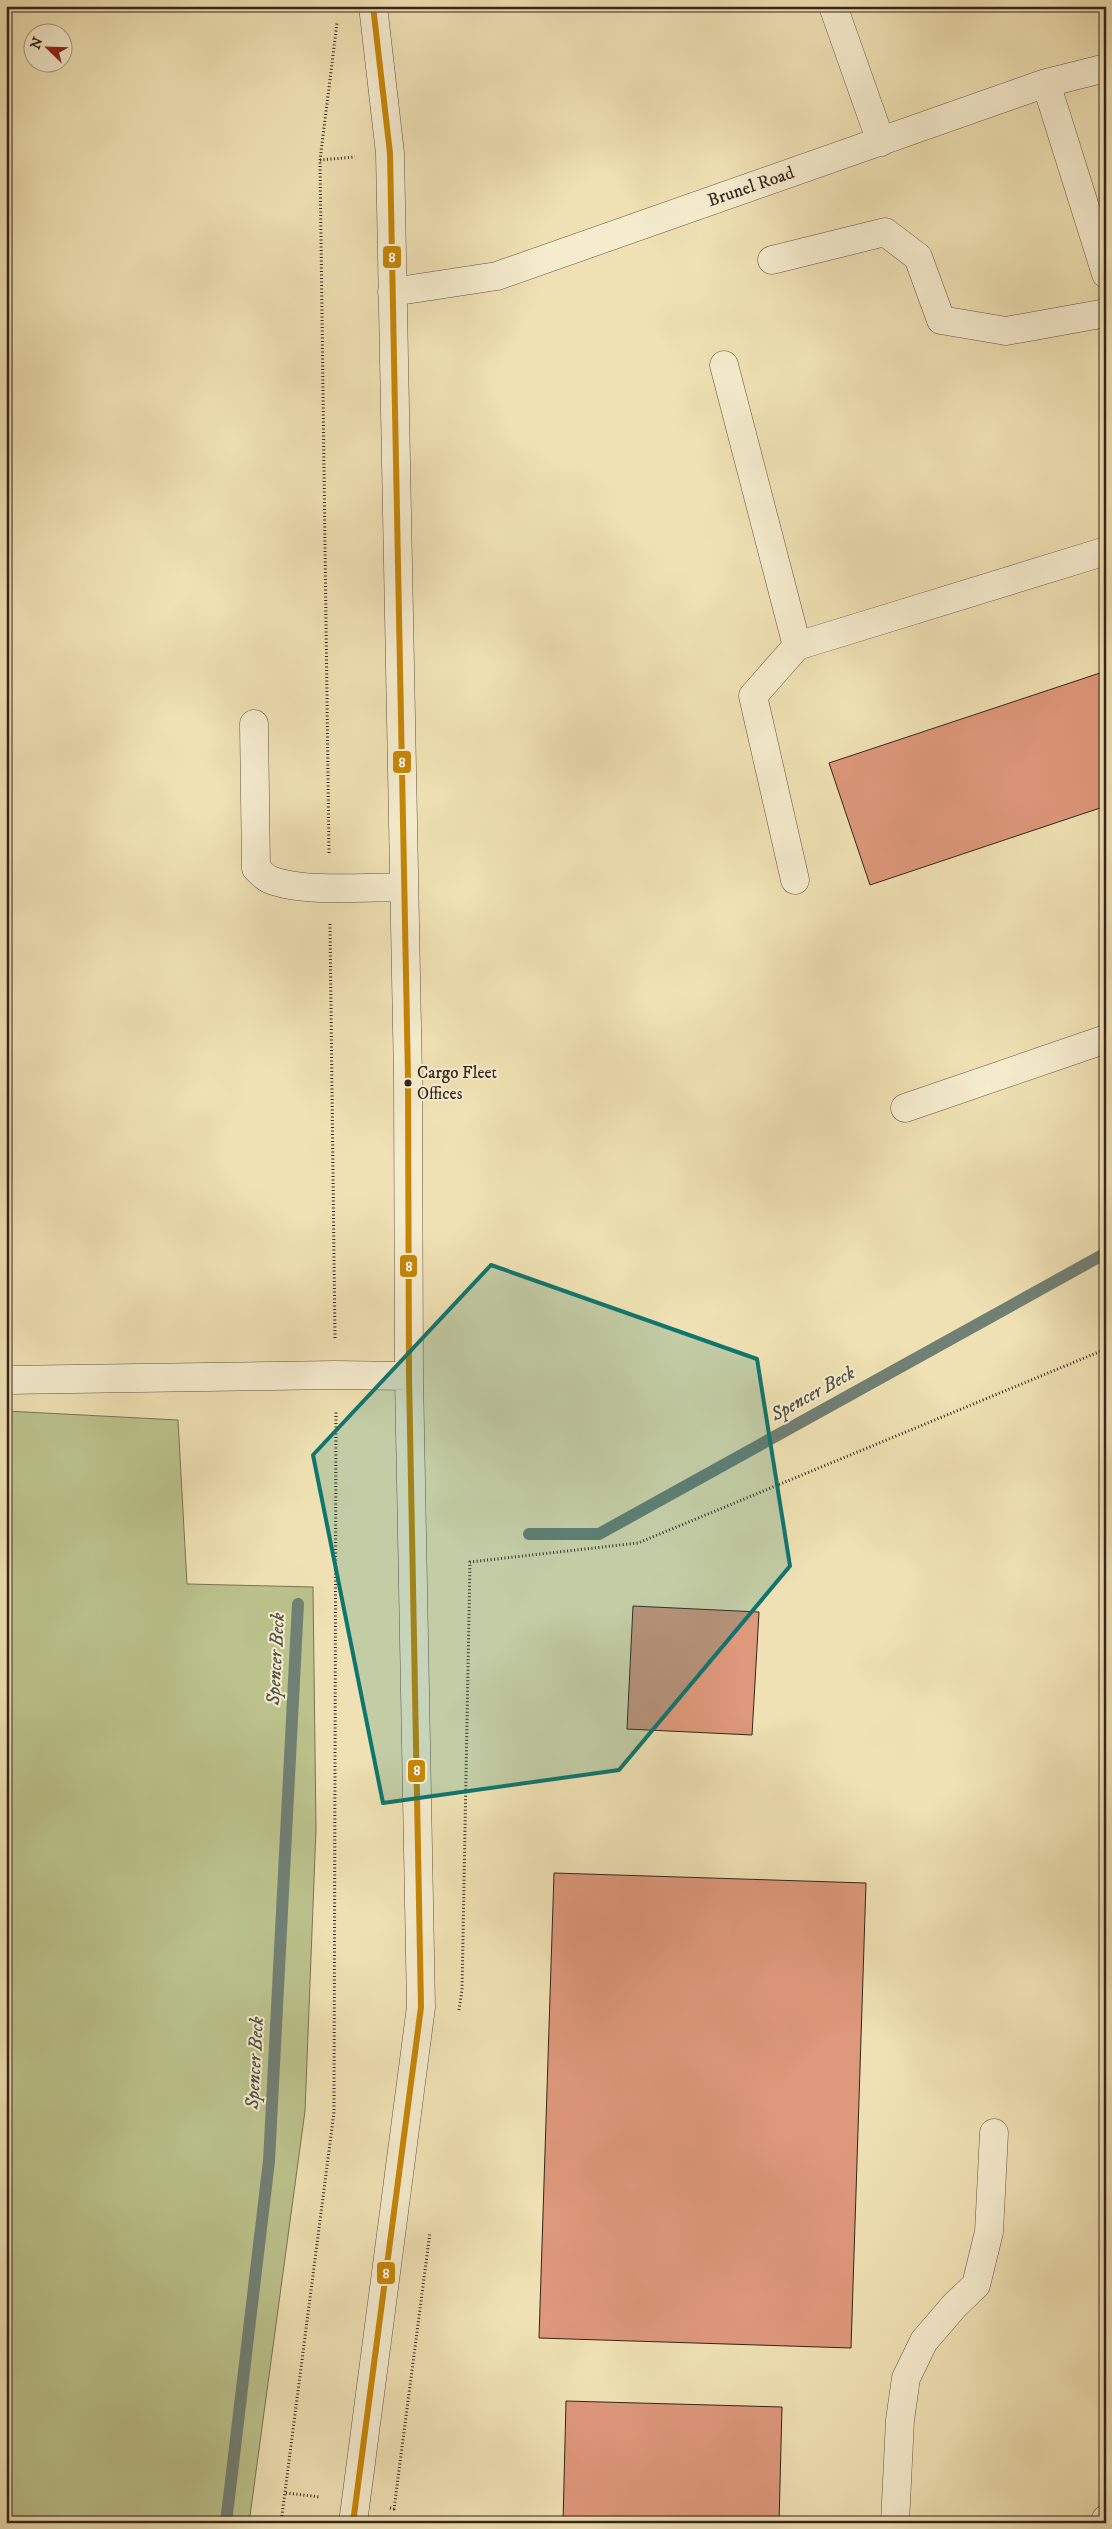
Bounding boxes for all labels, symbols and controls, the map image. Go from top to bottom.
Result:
north arrow [22,22,72,72]
text: N [26,34,48,52]
street label: Brunel Road [705,162,797,212]
line badge: 8 [382,245,402,269]
text: 8 [388,249,396,267]
line badge: 8 [392,750,412,774]
text: 8 [398,754,406,772]
place label: Cargo Fleet Offices [417,1062,498,1105]
marker: Cargo Fleet Offices [403,1078,413,1088]
line badge: 8 [399,1254,418,1278]
text: 8 [405,1258,413,1276]
water label: Spencer Beck [766,1361,860,1428]
water label: Spencer Beck [262,1612,291,1707]
line badge: 8 [407,1759,426,1783]
text: 8 [413,1762,421,1780]
water label: Spencer Beck [241,2016,270,2111]
line badge: 8 [376,2261,396,2285]
text: 8 [382,2265,390,2283]

